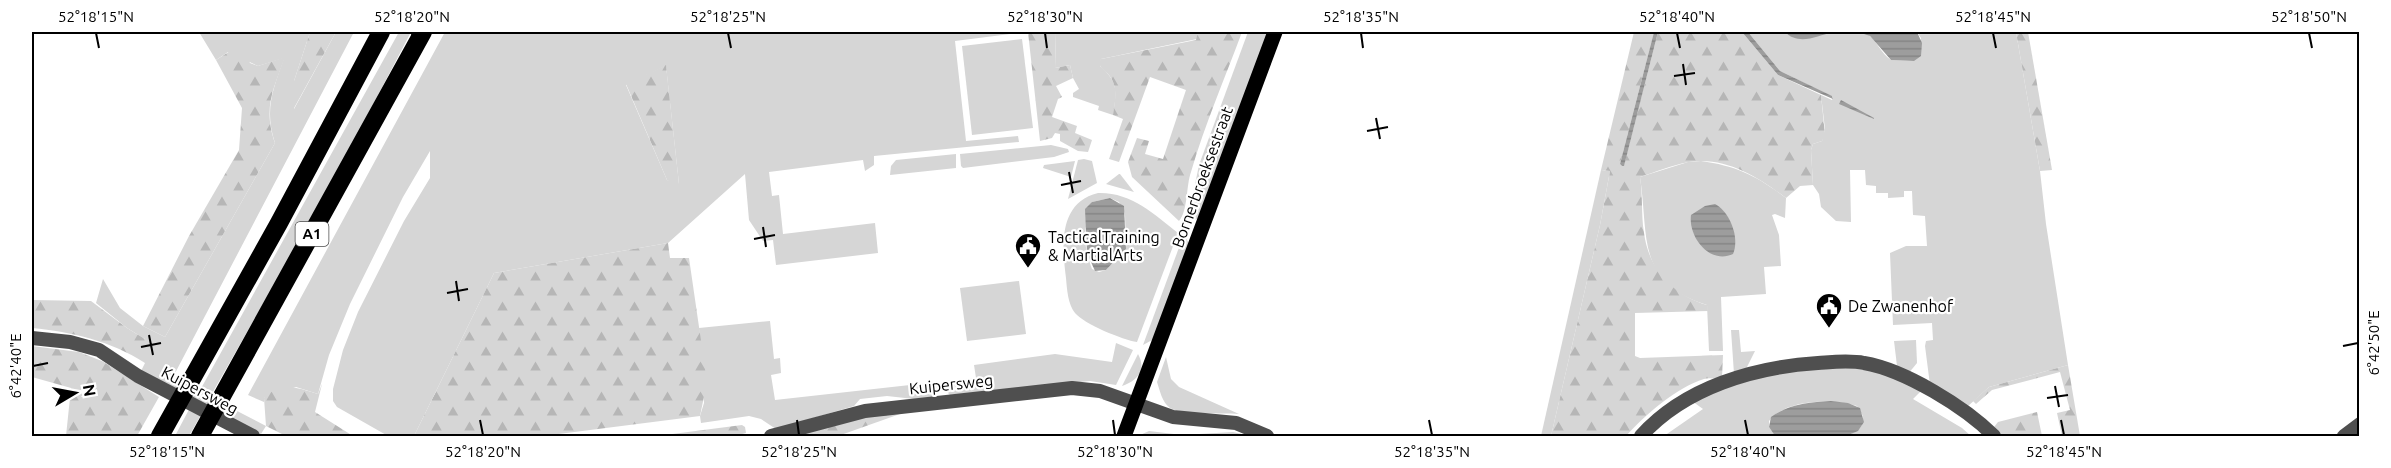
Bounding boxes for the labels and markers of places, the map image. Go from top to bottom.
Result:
place label: TacticalTraining & MartialArts [1048,228,1160,264]
public building icon: TacticalTraining & MartialArts [1013,231,1043,269]
public building icon: De Zwanenhof [1814,291,1844,329]
place label: De Zwanenhof [1848,297,1954,315]

